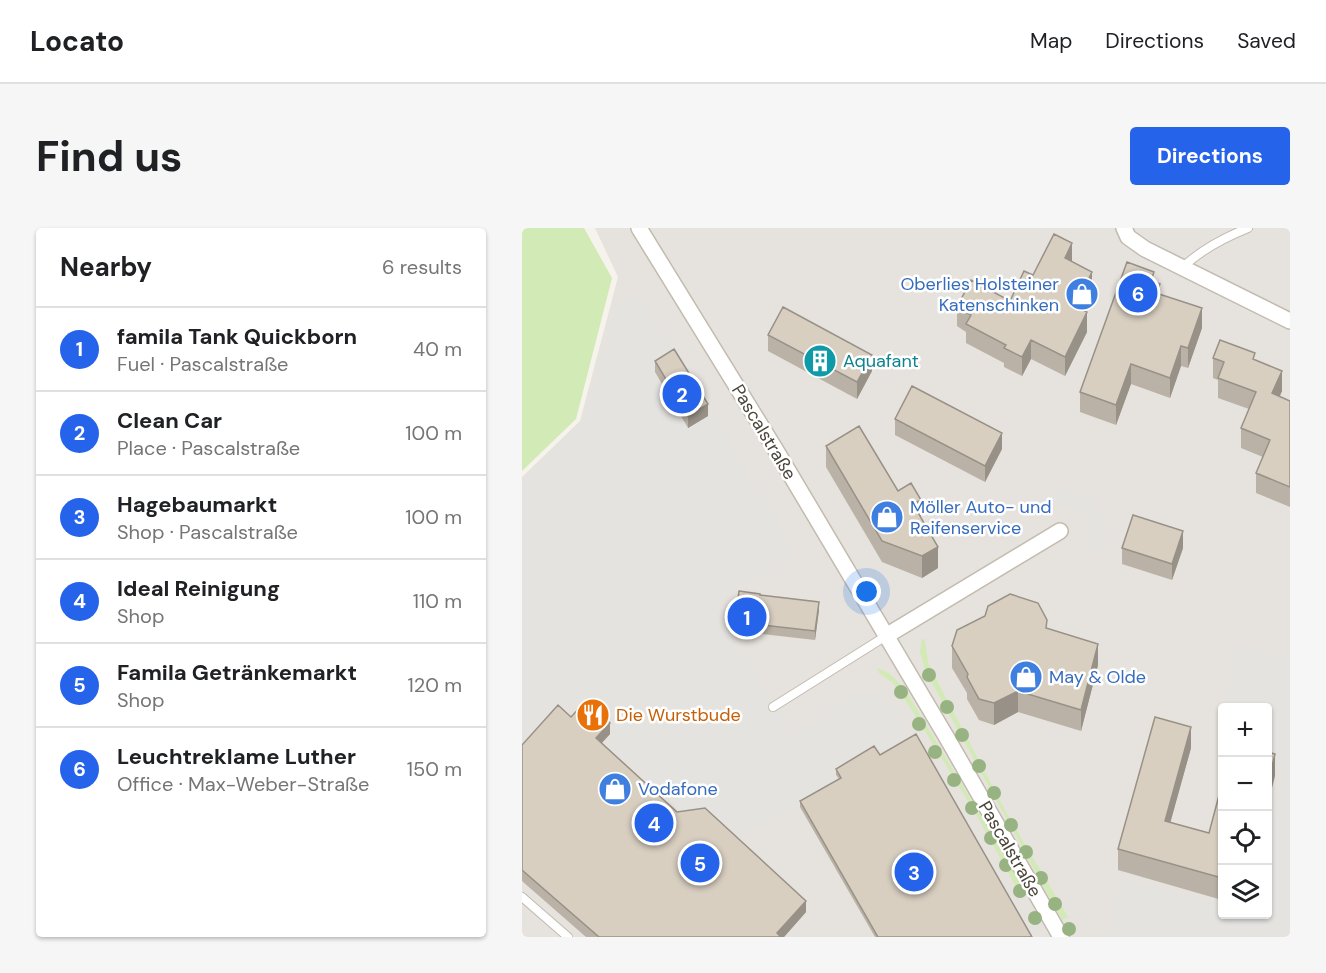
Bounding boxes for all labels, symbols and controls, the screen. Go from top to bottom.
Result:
text: Locato [30,23,124,60]
text: Map [1030,27,1072,55]
text: Directions [1105,27,1204,55]
text: Saved [1237,27,1296,55]
button: Directions [1130,127,1290,185]
text: Find us [36,129,182,184]
text: Nearby [60,250,152,284]
text: 6 results [382,254,462,280]
pin: 6 [1118,270,1158,316]
place label: Oberlies Holsteiner Katenschinken [900,272,1059,317]
shop icon: Oberlies Holsteiner Katenschinken [1064,276,1100,312]
text: famila Tank Quickborn [117,322,357,351]
text: 1 [76,336,83,362]
text: 40 m [413,336,462,362]
building icon: Aquafant [802,343,838,379]
place label: Aquafant [843,349,919,373]
text: Fuel · Pascalstraße [117,351,288,377]
pin: 2 [662,372,702,416]
street label: Pascalstraße [726,380,802,484]
text: Clean Car [117,406,222,435]
text: 2 [74,420,85,446]
text: 100 m [405,420,462,446]
text: Place · Pascalstraße [117,435,300,461]
text: Hagebaumarkt [117,490,277,519]
place label: Möller Auto- und Reifenservice [910,495,1052,540]
shop icon: Möller Auto- und Reifenservice [869,499,905,535]
text: 3 [73,504,86,530]
text: 100 m [405,504,462,530]
text: Shop · Pascalstraße [117,519,298,545]
text: Ideal Reinigung [117,574,280,603]
your location [852,577,881,606]
text: 4 [73,588,86,614]
text: 110 m [413,588,462,614]
pin: 1 [728,594,766,640]
text: Shop [117,603,164,629]
text: Famila Getränkemarkt [117,658,357,687]
shop icon: May & Olde [1008,659,1044,695]
place label: May & Olde [1049,665,1146,689]
text: 5 [73,672,86,698]
text: 120 m [408,672,462,698]
text: Shop [117,687,164,713]
restaurant icon: Die Wurstbude [575,697,611,733]
place label: Die Wurstbude [616,703,741,727]
map controls [1218,703,1272,919]
button: + [1218,703,1272,757]
text: Leuchtreklame Luther [117,742,356,771]
text: 6 [73,756,86,782]
text: 150 m [407,756,462,782]
button: − [1218,757,1272,811]
text: Office · Max-Weber-Straße [117,771,369,797]
shop icon: Vodafone [597,771,633,807]
place label: Vodafone [638,777,718,801]
street label: Pascalstraße [973,797,1047,901]
pin: 4 [634,800,674,846]
button: locate [1218,811,1272,865]
pin: 5 [680,840,720,886]
pin: 3 [894,850,934,894]
button: layers [1218,865,1272,919]

